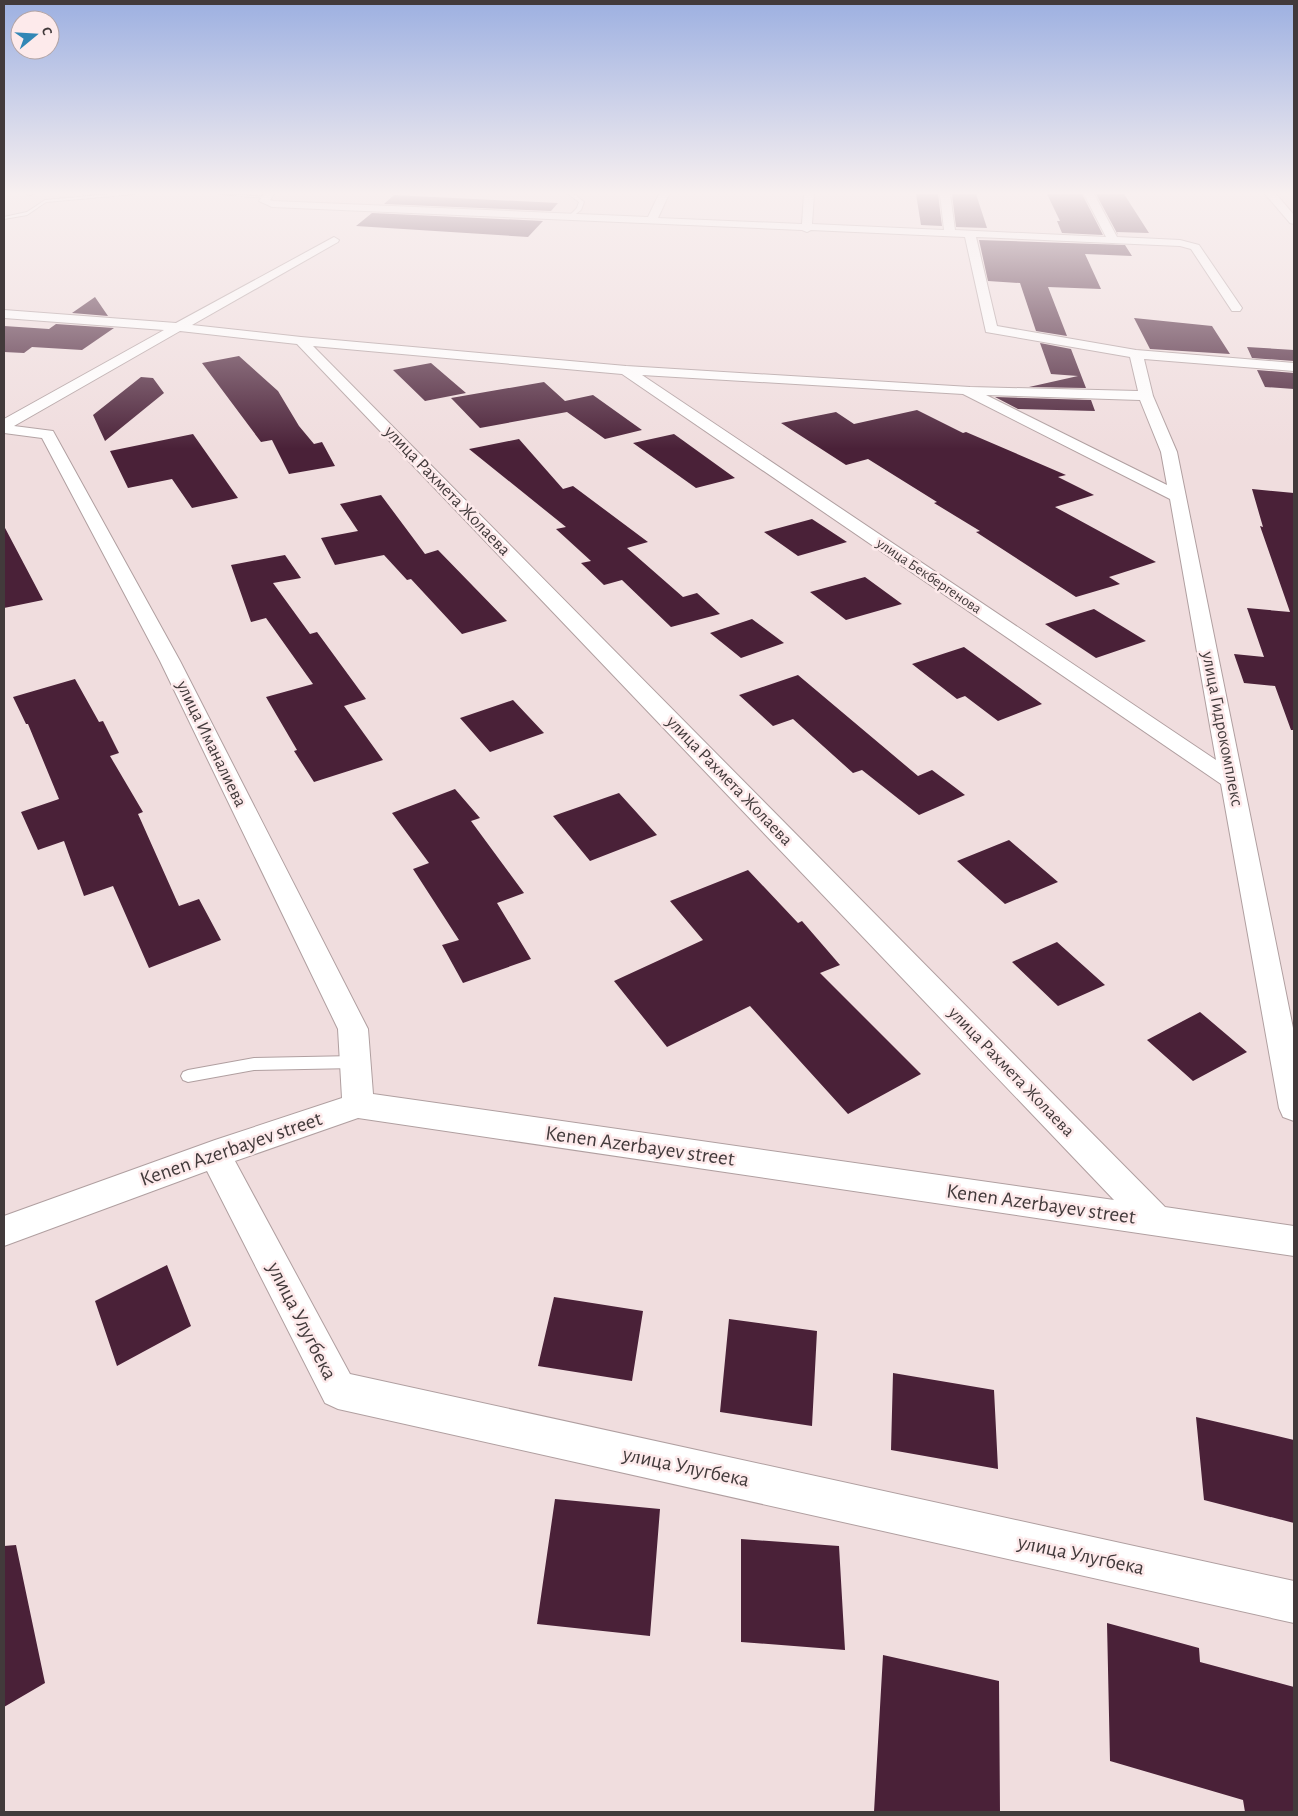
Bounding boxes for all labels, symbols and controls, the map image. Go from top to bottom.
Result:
north arrow [10,10,60,60]
text: С [39,25,54,37]
street label: улица Рахмета Жолаева [380,422,513,559]
street label: улица Бекбергенова [873,535,984,617]
street label: улица Гидрокомплекс [1198,649,1246,808]
street label: улица Иманалиева [172,677,249,810]
street label: улица Рахмета Жолаева [662,712,795,849]
street label: улица Рахмета Жолаева [944,1003,1077,1140]
street label: Kenen Azerbayev street [137,1108,325,1190]
street label: Kenen Azerbayev street [544,1122,736,1170]
street label: Kenen Azerbayev street [945,1180,1137,1228]
street label: улица Улугбека [263,1258,341,1383]
street label: улица Улугбека [620,1443,752,1491]
street label: улица Улугбека [1015,1531,1147,1579]

